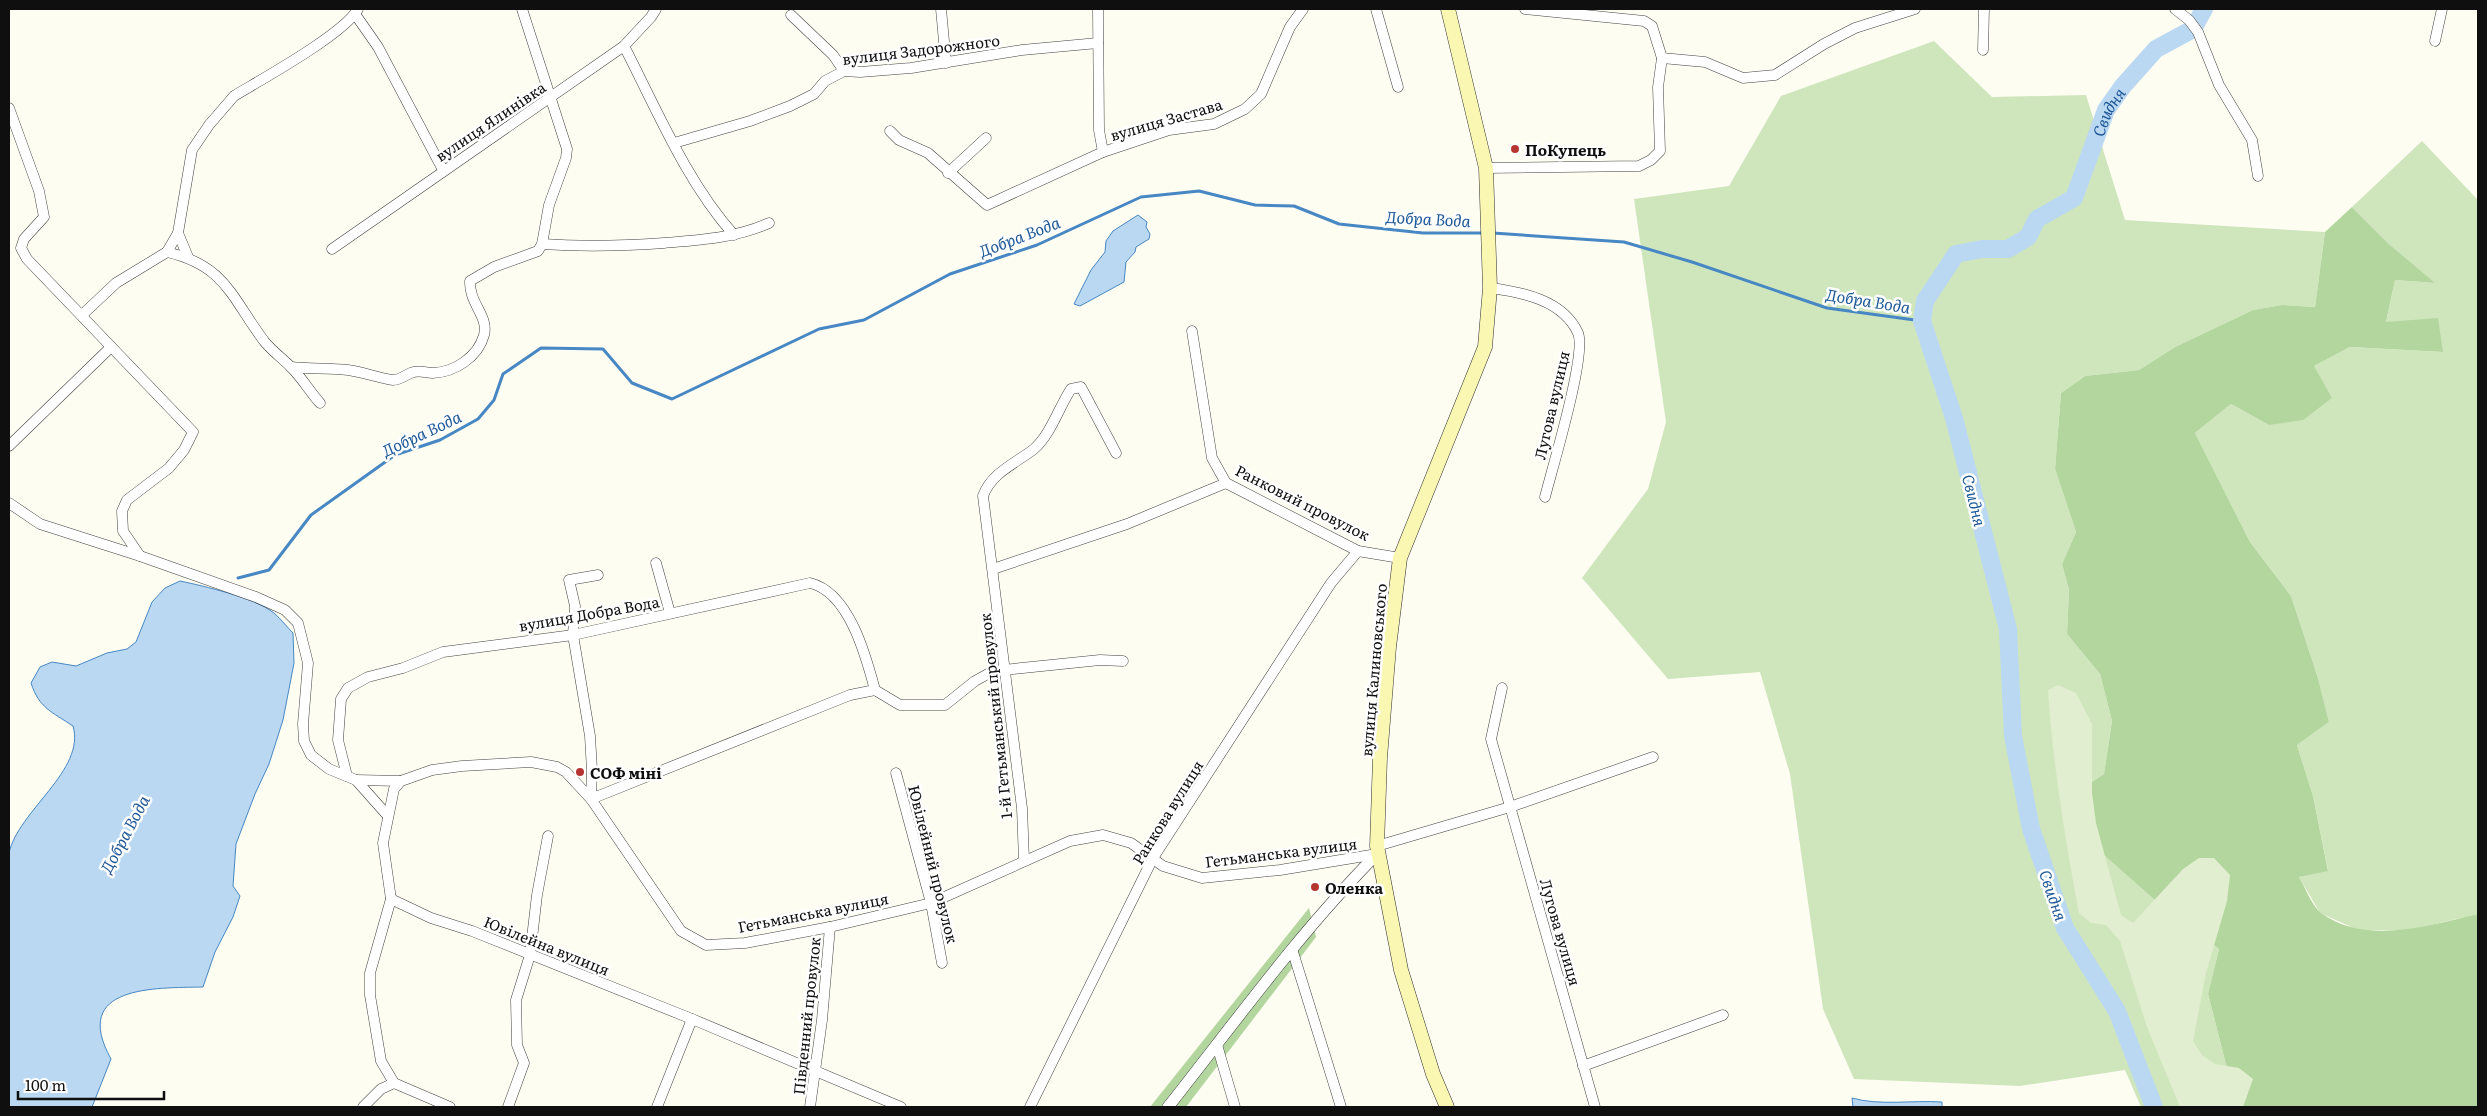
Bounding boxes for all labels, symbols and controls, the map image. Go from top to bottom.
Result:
street label: вулиця Задорожного [841,28,1001,70]
street label: вулиця Ялинівка [430,75,551,167]
water label: Свидня [2085,82,2131,140]
street label: вулиця Застава [1107,92,1226,146]
place label: ПоКупець [1525,138,1606,161]
marker: ПоКупець [1509,143,1521,155]
water label: Добра Вода [1385,204,1472,232]
water label: Добра Вода [975,209,1064,263]
water label: Добра Вода [1824,281,1913,319]
street label: Лугова вулиця [1527,348,1575,462]
water label: Добра Вода [377,404,466,462]
street label: Ранковий провулок [1232,458,1374,546]
water label: Свидня [1957,472,1993,529]
street label: вулиця Калиновського [1354,582,1392,757]
street label: вулиця Добра Вода [517,589,662,637]
street label: 1-й Гетьманський провулок [973,612,1017,820]
street label: Ранкова вулиця [1126,755,1208,869]
place label: СОФ міні [590,761,662,784]
marker: СОФ міні [574,766,586,778]
street label: Ювілейний провулок [903,782,965,946]
water label: Добра Вода [93,790,155,877]
street label: Гетьманська вулиця [1204,831,1358,873]
water label: Свидня [2034,866,2074,924]
place label: Оленка [1325,876,1384,899]
street label: Лугова вулиця [1535,876,1587,988]
marker: Оленка [1309,881,1321,893]
street label: Гетьманська вулиця [736,886,890,938]
street label: Ювілейна вулиця [481,909,613,981]
street label: Південний провулок [786,936,826,1096]
scale bar [18,1068,164,1100]
text: 100 m [25,1073,66,1096]

